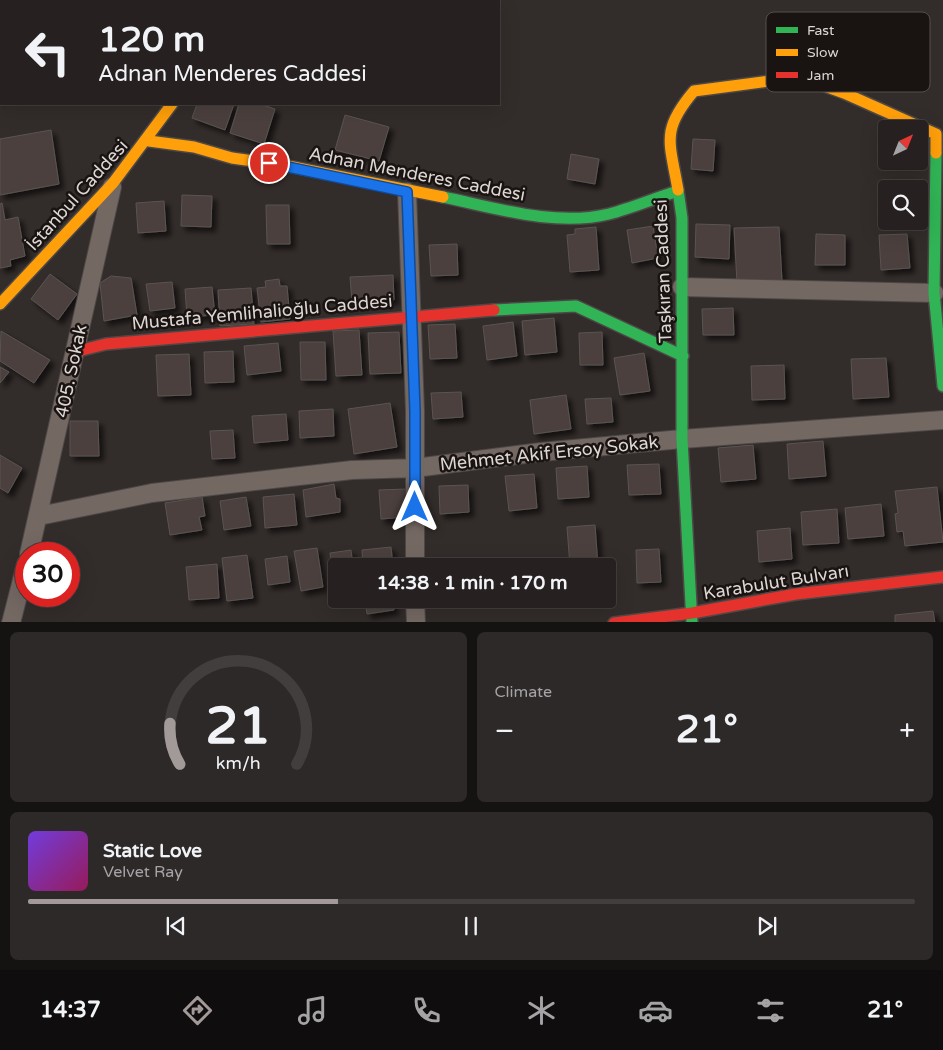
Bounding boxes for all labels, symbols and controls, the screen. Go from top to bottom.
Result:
legend [766,12,930,92]
text: 120 m [98,19,205,61]
icon: left [15,20,80,85]
text: Fast [807,22,835,39]
text: Slow [807,44,839,61]
text: Adnan Menderes Caddesi [98,61,367,87]
text: Jam [807,67,834,84]
north arrow [878,120,928,170]
map controls [878,120,928,230]
street label: İstanbul Caddesi [21,135,133,255]
pin [248,142,290,184]
street label: Adnan Menderes Caddesi [307,142,527,206]
icon: arrive [255,149,283,177]
button: search [878,180,928,230]
street label: Taşkıran Caddesi [649,199,677,343]
street label: Mustafa Yemlihalioğlu Caddesi [131,290,393,334]
street label: 405. Sokak [50,322,92,420]
street label: Mehmet Akif Ersoy Sokak [439,431,659,475]
position arrow [388,480,440,532]
speed limit sign: 30 [15,542,80,607]
street label: Karabulut Bulvarı [702,560,850,604]
text: 14:38 · 1 min · 170 m [376,572,568,594]
text: Climate [495,682,552,702]
text: 21 [206,695,271,758]
text: 21° [676,707,738,753]
text: − [495,714,514,748]
text: + [899,714,915,748]
text: km/h [216,753,261,774]
text: Static Love [103,840,202,862]
text: Velvet Ray [103,862,183,882]
icon: previous [162,912,190,940]
icon: pause [457,912,485,940]
icon: next [753,912,781,940]
icon: directions [180,993,215,1028]
icon: music [295,993,330,1028]
icon: phone [409,993,444,1028]
icon: climate [524,993,559,1028]
icon: car [638,993,673,1028]
icon: filters [753,993,788,1028]
text: 14:37 [40,997,101,1023]
text: 21° [867,997,903,1023]

